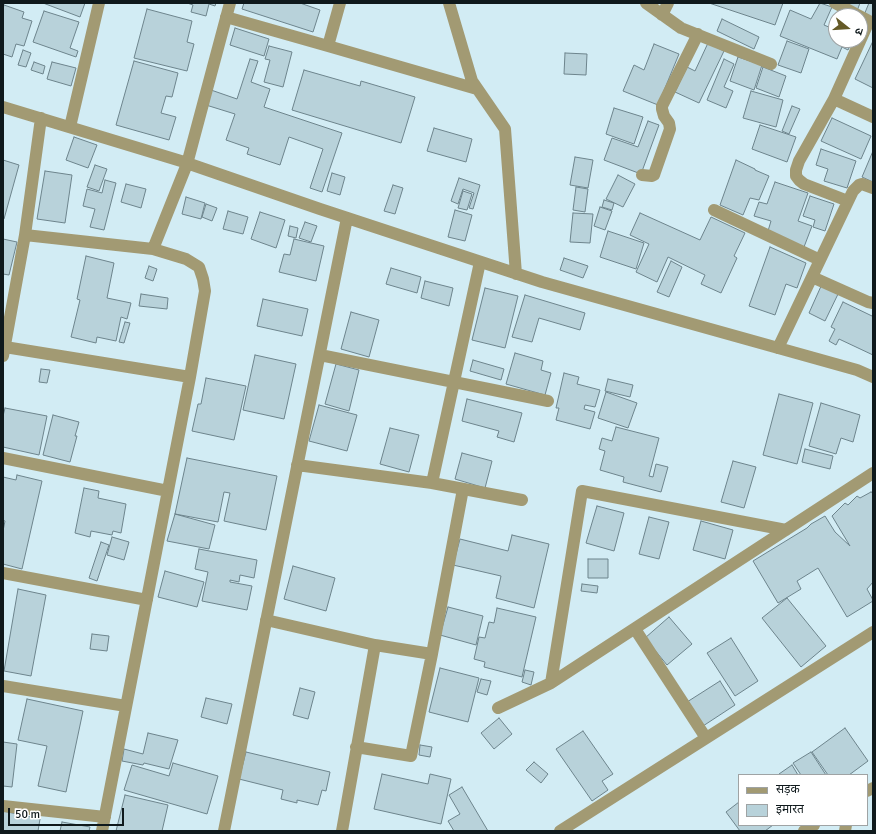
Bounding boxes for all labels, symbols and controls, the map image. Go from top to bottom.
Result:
north arrow [828,8,868,48]
text: उ [852,26,866,36]
legend [738,774,868,826]
text: सड़क [776,782,800,797]
scale bar [10,800,126,826]
text: इमारत [776,802,804,817]
text: 50 m [15,807,40,822]

